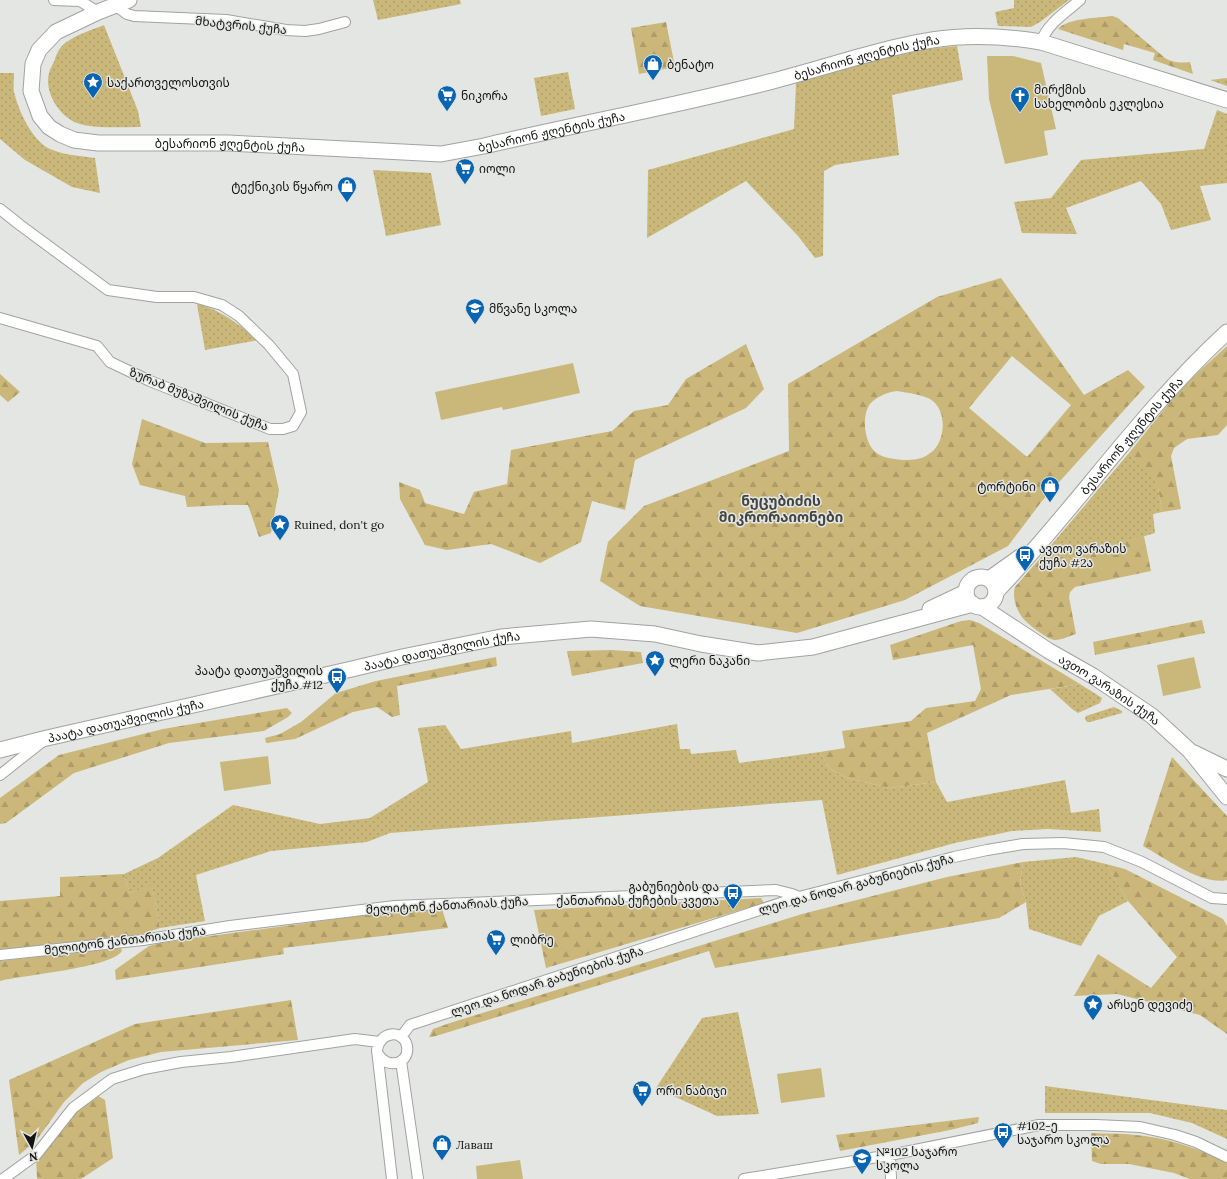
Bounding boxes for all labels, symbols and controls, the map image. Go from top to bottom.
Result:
street label: მხატვრის ქუჩა [194,13,288,37]
street label: ბესარიონ ჟღენტის ქუჩა [792,31,941,83]
shop icon: ბენატო [642,53,664,81]
place label: ბენატო [667,57,714,72]
place icon: საქართველოსთვის [82,71,104,99]
place label: საქართველოსთვის [107,75,230,91]
place label: მირქმის სახელობის ეკლესია [1034,82,1164,112]
supermarket icon: ნიკორა [436,84,458,112]
church icon: მირქმის სახელობის ეკლესია [1009,85,1031,113]
place label: ნიკორა [461,88,508,103]
street label: ბესარიონ ჟღენტის ქუჩა [476,108,626,155]
street label: ბესარიონ ჟღენტის ქუჩა [155,135,305,154]
supermarket icon: იოლი [454,157,476,185]
place label: იოლი [479,161,516,177]
shop icon: ტექნიკის წყარო [336,175,358,203]
place label: ტექნიკის წყარო [231,179,333,194]
school or university icon: მწვანე სკოლა [464,297,486,325]
place label: მწვანე სკოლა [489,301,577,317]
street label: ზურაბ მუზაშვილის ქუჩა [127,364,271,435]
street label: ბესარიონ ჟღენტის ქუჩა [1077,373,1186,497]
shop icon: ტორტინი [1039,475,1061,503]
place label: ტორტინი [977,479,1036,494]
district label: ნუცუბიძის მიკრორაიონები [719,492,843,526]
place icon: Ruined, don't go [269,513,291,541]
place label: Ruined, don't go [294,517,384,532]
place label: ავთო ვარაზის ქუჩა #2ა [1039,541,1126,570]
bus stop icon: ავთო ვარაზის ქუჩა #2ა [1014,544,1036,572]
street label: პაატა დათუაშვილის ქუჩა [362,628,521,674]
place icon: ლერი ნაკანი [644,649,666,677]
street label: ავთო ვარაზის ქუჩა [1056,651,1164,728]
place label: ლერი ნაკანი [669,653,750,669]
place label: პაატა დათუაშვილის ქუჩა #12 [195,663,323,692]
bus stop icon: პაატა დათუაშვილის ქუჩა #12 [326,666,348,694]
street label: პაატა დათუაშვილის ქუჩა [46,695,205,745]
street label: ლეო და ნოდარ გაბუნიების ქუჩა [757,851,955,918]
place label: გაბუნიების და ქანთარიას ქუჩების კვეთა [556,879,719,908]
bus stop icon: გაბუნიების და ქანთარიას ქუჩების კვეთა [722,882,744,910]
street label: მელიტონ ქანთარიას ქუჩა [365,893,529,918]
street label: მელიტონ ქანთარიას ქუჩა [43,923,207,958]
supermarket icon: ლიბრე [485,928,507,956]
place label: ლიბრე [510,932,554,948]
street label: ლეო და ნოდარ გაბუნიების ქუჩა [449,943,645,1020]
place icon: არსენ დევიძე [1082,993,1104,1021]
place label: არსენ დევიძე [1107,997,1193,1013]
supermarket icon: ორი ნაბიჯი [631,1079,653,1107]
place label: ორი ნაბიჯი [656,1083,727,1098]
place label: #102-ე საჯარო სკოლა [1017,1118,1110,1148]
bus stop icon: #102-ე საჯარო სკოლა [992,1121,1014,1149]
north arrow [12,1127,52,1167]
shop icon: Лаваш [431,1133,453,1161]
place label: Лаваш [456,1137,493,1152]
place label: №102 საჯარო სკოლა [876,1144,957,1174]
school or university icon: №102 საჯარო სკოლა [851,1147,873,1175]
text: N [28,1149,39,1164]

